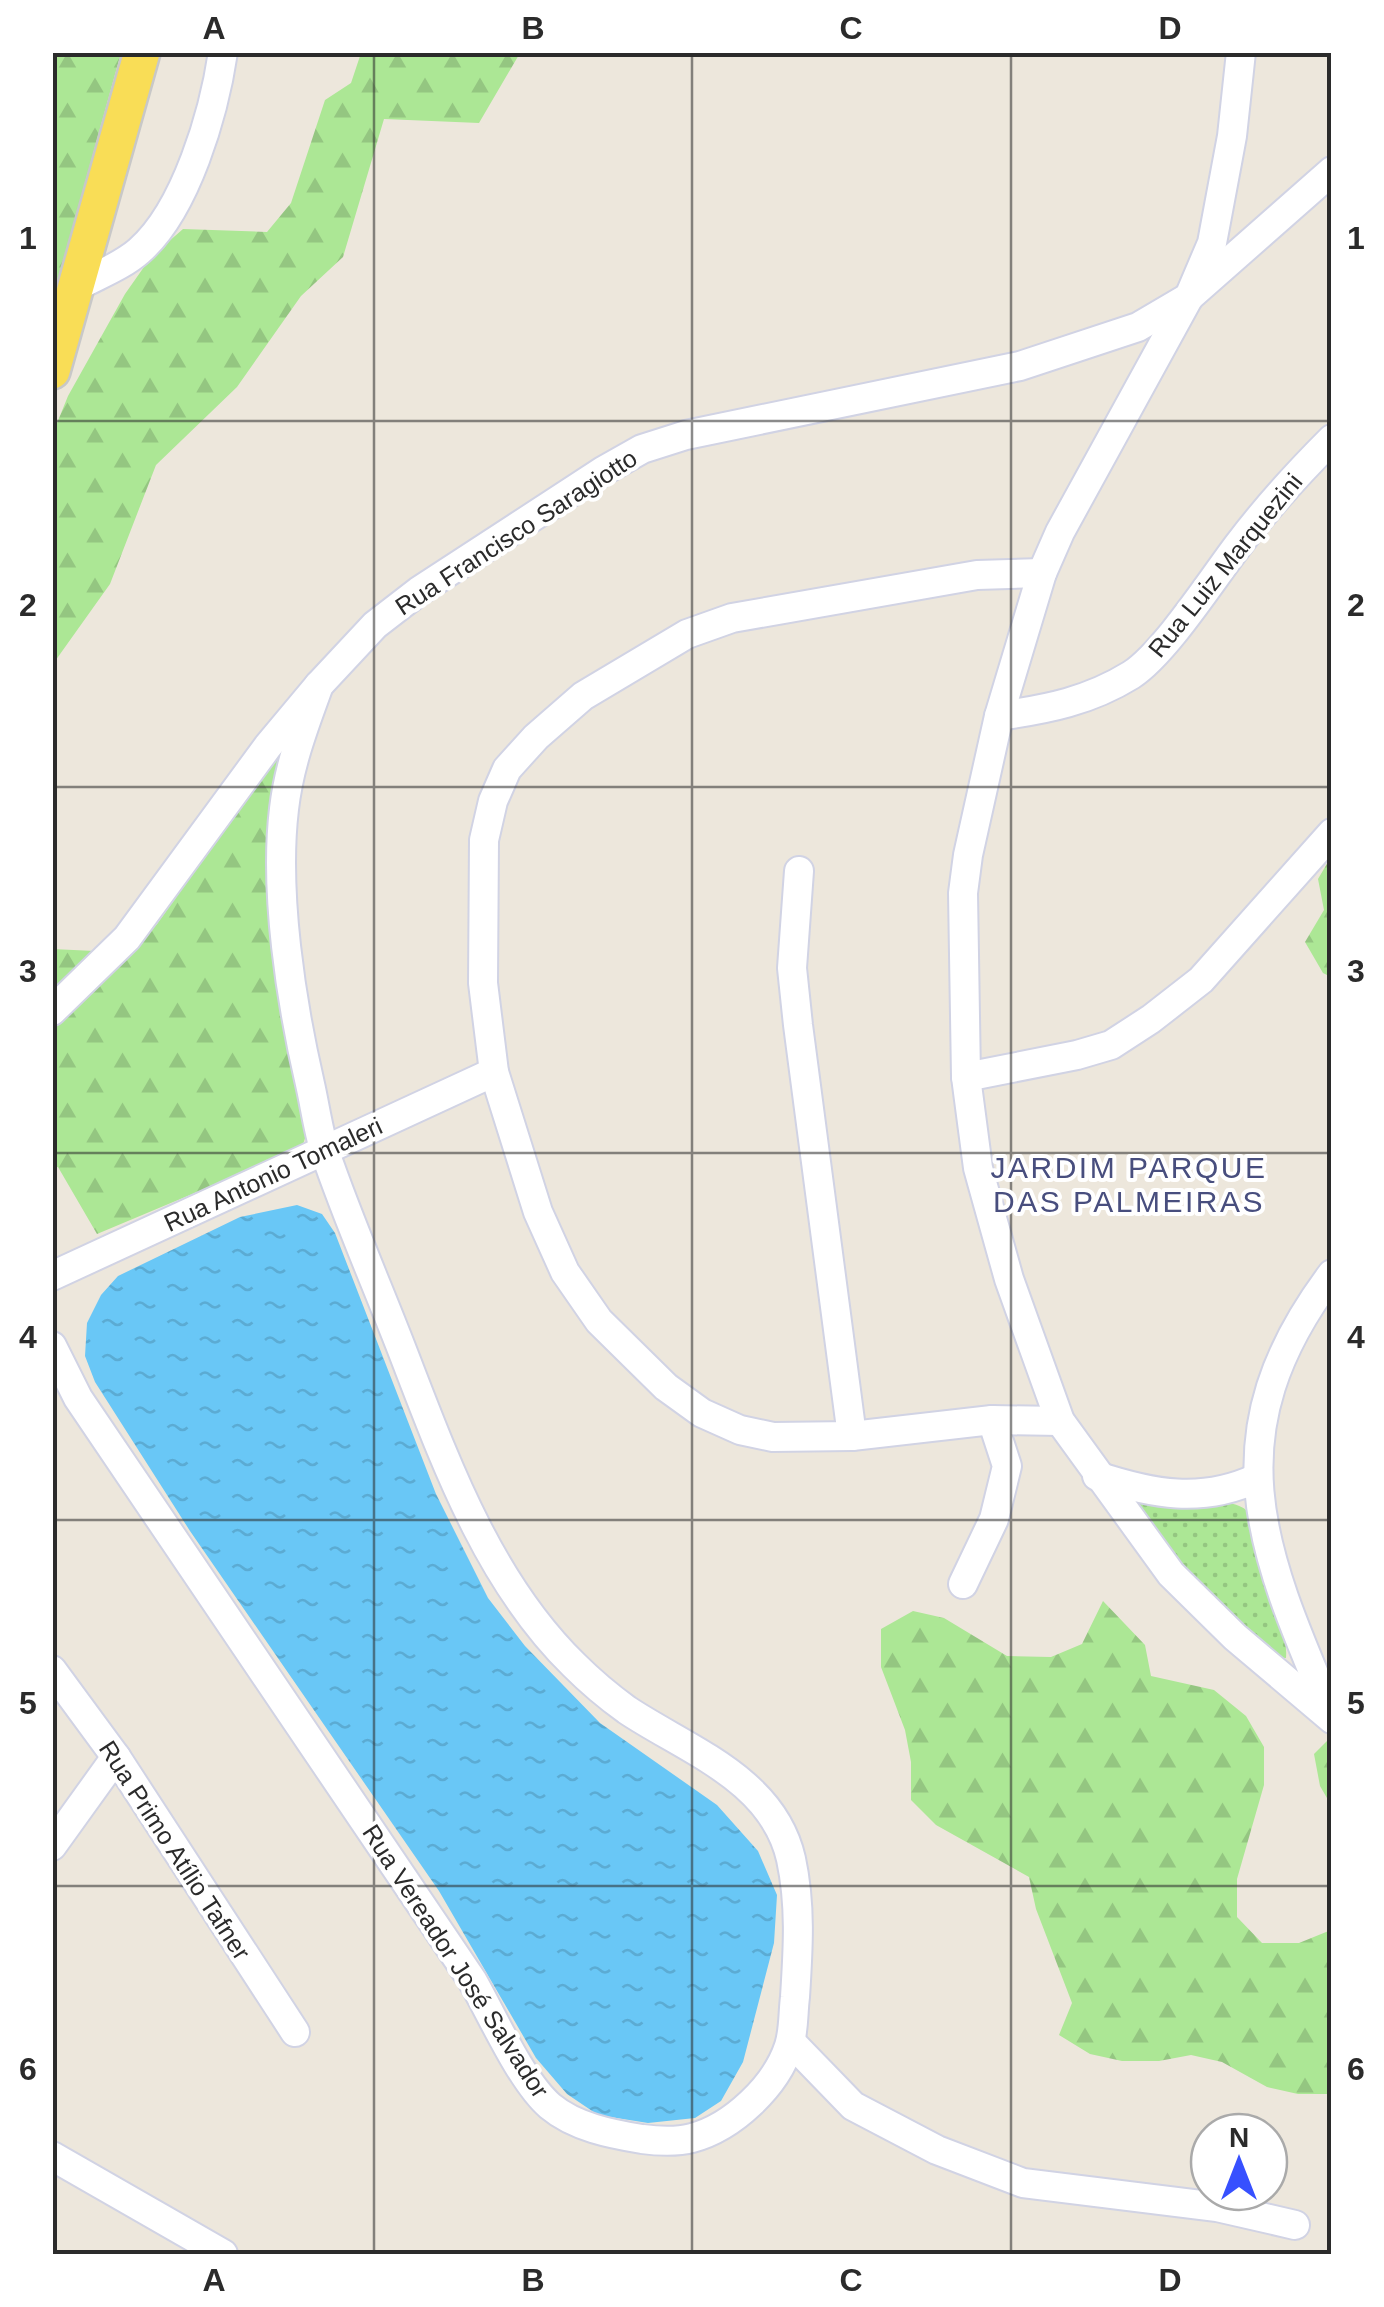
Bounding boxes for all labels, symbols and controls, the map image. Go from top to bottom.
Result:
text: A [202,10,226,46]
text: B [521,10,545,46]
text: C [839,10,863,46]
text: D [1158,10,1182,46]
text: 1 [19,220,37,256]
text: 1 [1347,220,1365,256]
street label: Rua Francisco Saragiotto [390,443,642,621]
street label: Rua Luiz Marquezini [1142,468,1308,662]
text: 2 [19,587,37,623]
text: 2 [1347,587,1365,623]
text: 3 [19,953,37,989]
text: 3 [1347,953,1365,989]
street label: Rua Antonio Tomaleri [160,1111,386,1237]
district label: JARDIM PARQUE DAS PALMEIRAS [991,1151,1267,1218]
text: 4 [19,1319,37,1355]
text: 4 [1347,1319,1365,1355]
text: 5 [19,1685,37,1721]
text: 5 [1347,1685,1365,1721]
street label: Rua Primo Atílio Tafner [94,1735,256,1965]
street label: Rua Vereador José Salvador [357,1819,555,2103]
text: 6 [19,2051,37,2087]
text: 6 [1347,2051,1365,2087]
north arrow [1189,2112,1289,2212]
text: N [1229,2122,1249,2153]
text: A [202,2262,226,2298]
text: B [521,2262,545,2298]
text: C [839,2262,863,2298]
text: D [1158,2262,1182,2298]

